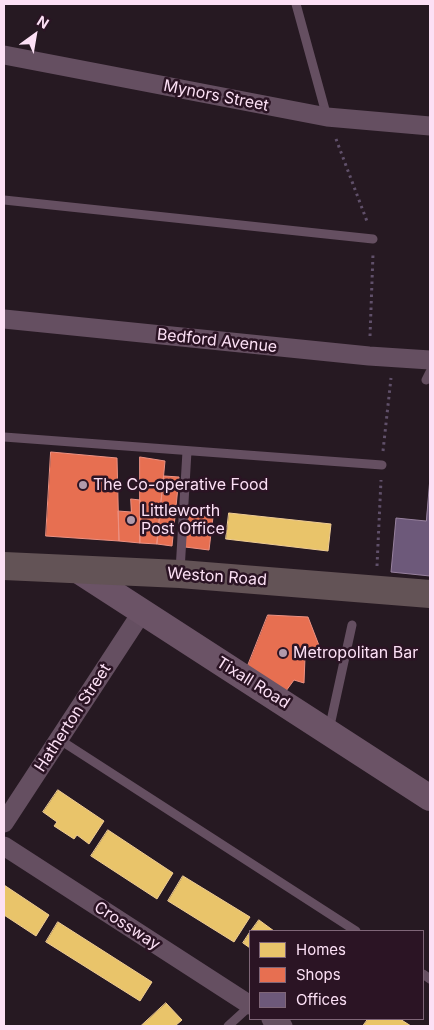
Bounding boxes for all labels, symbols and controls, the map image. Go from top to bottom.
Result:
north arrow [10,10,60,60]
text: N [34,12,52,32]
street label: Mynors Street [162,76,270,116]
street label: Bedford Avenue [156,325,278,357]
place label: The Co-operative Food [93,475,268,495]
marker: The Co-operative Food [77,479,89,491]
place label: Littleworth Post Office [141,501,225,539]
marker: Littleworth Post Office [125,514,137,526]
street label: Weston Road [166,564,268,590]
place label: Metropolitan Bar [293,643,418,663]
marker: Metropolitan Bar [277,647,289,659]
street label: Tixall Road [213,653,293,713]
street label: Hatherton Street [31,660,115,776]
street label: Crossway [90,898,164,954]
legend [249,930,424,1020]
text: Homes [296,940,346,959]
text: Shops [296,965,341,984]
text: Offices [296,990,347,1009]

